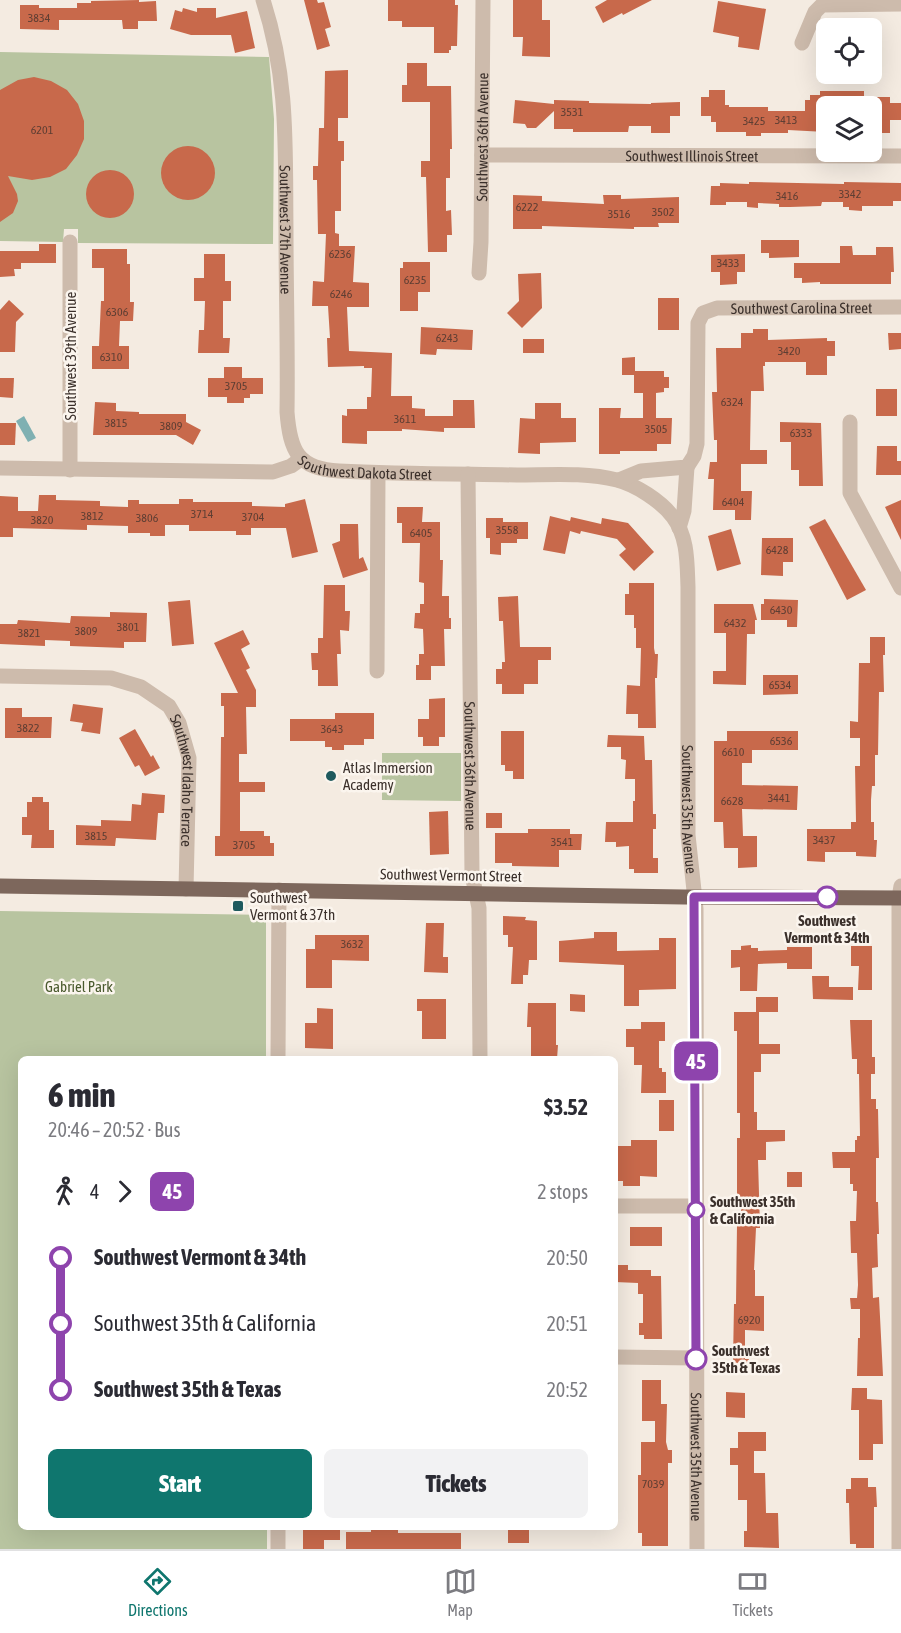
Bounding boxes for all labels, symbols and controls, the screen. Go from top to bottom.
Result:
house number: 3834 [28,11,51,25]
map controls [816,18,882,162]
button: locate [816,18,882,84]
street label: Southwest 36th Avenue [473,72,491,202]
button: layers [816,96,882,162]
house number: 3531 [561,105,584,119]
house number: 3413 [775,113,797,127]
house number: 3425 [743,114,765,128]
house number: 6201 [31,123,54,137]
street label: Southwest Illinois Street [626,147,758,164]
street label: Southwest 37th Avenue [277,165,295,295]
house number: 3342 [839,187,861,201]
house number: 3416 [776,189,799,203]
house number: 6222 [516,200,538,214]
house number: 3502 [652,205,674,219]
house number: 3516 [608,207,631,221]
house number: 6236 [329,247,352,261]
house number: 3433 [717,256,739,270]
house number: 6235 [404,273,426,287]
house number: 6246 [330,287,353,301]
street label: Southwest 39th Avenue [62,291,79,420]
street label: Southwest Carolina Street [731,299,872,316]
house number: 6306 [106,305,129,319]
house number: 6243 [436,331,458,345]
house number: 3420 [778,344,801,358]
house number: 6310 [100,350,123,364]
house number: 3705 [225,379,247,393]
house number: 6324 [721,395,744,409]
house number: 3611 [394,412,417,426]
house number: 3815 [105,416,127,430]
house number: 3809 [160,419,183,433]
house number: 3505 [645,422,667,436]
house number: 6333 [790,426,812,440]
street label: Southwest Dakota Street [295,451,432,482]
house number: 6404 [722,495,745,509]
house number: 3714 [191,507,214,521]
house number: 3812 [81,509,103,523]
house number: 3704 [242,510,265,524]
house number: 3806 [136,511,159,525]
house number: 3820 [31,513,54,527]
house number: 3558 [496,523,519,537]
house number: 6405 [410,526,432,540]
house number: 6428 [766,543,789,557]
house number: 6430 [770,603,793,617]
house number: 6432 [724,616,746,630]
house number: 3801 [117,620,140,634]
house number: 3809 [75,624,98,638]
house number: 3821 [18,626,41,640]
house number: 6534 [769,678,792,692]
street label: Southwest 36th Avenue [462,701,480,831]
street label: Southwest Idaho Terrace [167,711,198,847]
house number: 3822 [17,721,39,735]
house number: 3643 [321,722,343,736]
house number: 6536 [770,734,793,748]
street label: Southwest 35th Avenue [679,745,701,875]
house number: 6610 [722,745,745,759]
place label: Atlas Immersion Academy [343,759,433,793]
marker: Atlas Immersion Academy [324,769,338,783]
house number: 3441 [768,791,791,805]
house number: 6628 [721,794,744,808]
house number: 3815 [85,829,107,843]
house number: 3437 [813,833,836,847]
house number: 3541 [551,835,574,849]
house number: 3705 [233,838,255,852]
street label: Southwest Vermont Street [380,865,522,885]
marker: Southwest Vermont & 34th [816,886,838,908]
place label: Southwest Vermont & 37th [250,889,335,923]
marker: Southwest Vermont & 37th [231,899,245,913]
place label: Southwest Vermont & 34th [783,912,870,946]
house number: 3632 [341,937,363,951]
park label: Gabriel Park [45,978,113,995]
line badge: 45 [669,1042,723,1080]
text: 45 [686,1049,706,1073]
text: 6 min [48,1076,115,1114]
text: $3.52 [544,1094,588,1120]
text: 20:46 – 20:52 · Bus [48,1118,181,1141]
icon: walk [48,1175,81,1208]
icon: forward [108,1175,141,1208]
text: 45 [162,1179,182,1203]
text: 4 [90,1180,99,1203]
text: 2 stops [537,1180,588,1203]
place label: Southwest 35th & California [710,1193,795,1227]
marker: Southwest 35th & California [687,1201,705,1219]
text: Southwest Vermont & 34th [94,1244,306,1270]
text: 20:50 [546,1246,588,1269]
text: Southwest 35th & California [94,1310,316,1336]
text: 20:51 [546,1312,588,1335]
house number: 6920 [738,1313,761,1327]
place label: Southwest 35th & Texas [712,1342,781,1376]
marker: Southwest 35th & Texas [685,1348,707,1370]
text: Southwest 35th & Texas [94,1376,281,1402]
text: 20:52 [546,1378,588,1401]
street label: Southwest 35th Avenue [688,1393,705,1522]
button: Start [48,1449,312,1518]
button: Tickets [324,1449,588,1518]
house number: 7039 [642,1477,665,1491]
tab: Directions [128,1565,188,1619]
tab: Map [444,1565,477,1619]
tab: Tickets [732,1565,773,1619]

